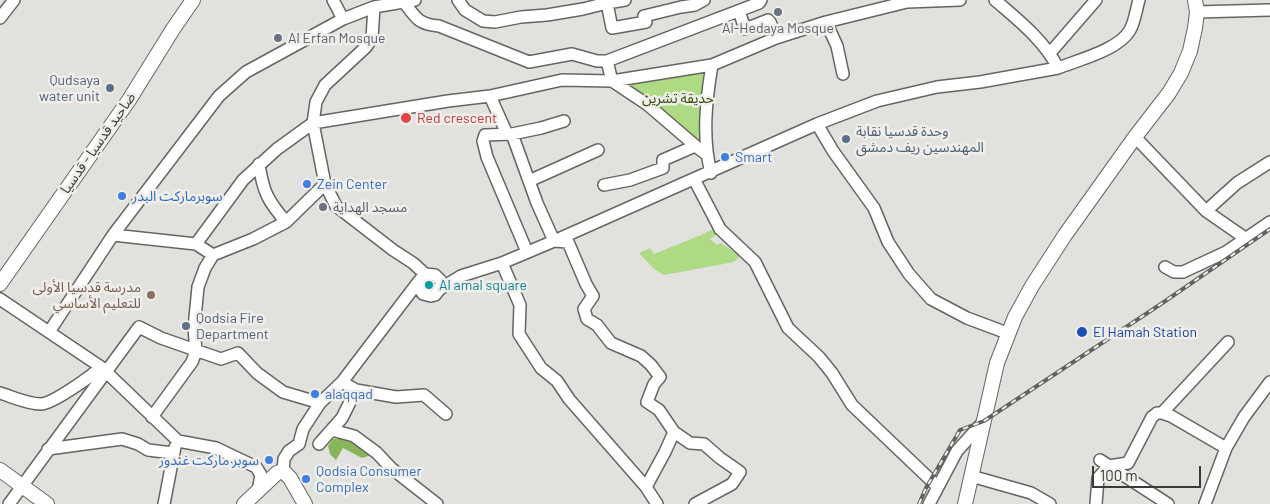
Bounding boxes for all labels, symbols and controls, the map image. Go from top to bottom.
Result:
marker: Al-Hedaya Mosque [772,6,784,18]
place label: Al-Hedaya Mosque [722,20,834,36]
place label: Al Erfan Mosque [288,30,386,46]
marker: Al Erfan Mosque [272,32,284,44]
place label: Qudsaya water unit [39,72,100,104]
marker: Qudsaya water unit [104,82,116,94]
street label: ضاحيد قدسيا - قدسيا [57,89,139,197]
park label: حديقة تشرين [642,90,714,106]
place label: Red crescent [417,110,497,126]
marker: Red crescent [399,111,413,125]
place label: وحدة قدسيا نقابة المهندسين ريف دمشق [856,123,984,156]
marker: وحدة قدسيا نقابة المهندسين ريف دمشق [840,133,852,145]
place label: Smart [735,149,772,165]
marker: Smart [719,151,731,163]
place label: Zein Center [317,176,387,192]
marker: Zein Center [301,178,313,190]
place label: سوبرماركت البدر [132,188,223,204]
marker: سوبرماركت البدر [116,190,128,202]
place label: مسجد الهداية [333,199,407,215]
marker: مسجد الهداية [317,201,329,213]
place label: Al amal square [439,277,527,293]
place label: مدرسة قدسيا الأولى للتعليم الأساسي [32,279,141,312]
marker: Al amal square [423,279,435,291]
marker: مدرسة قدسيا الأولى للتعليم الأساسي [145,289,157,301]
place label: Qodsia Fire Department [196,310,269,342]
marker: Qodsia Fire Department [180,320,192,332]
place label: El Hamah Station [1093,324,1197,340]
marker: El Hamah Station [1075,325,1089,339]
place label: alaqqad [325,386,373,402]
marker: alaqqad [309,388,321,400]
place label: سوبر ماركت غندور [159,452,259,468]
marker: سوبر ماركت غندور [263,454,275,466]
scale bar [1095,456,1204,488]
place label: Qodsia Consumer Complex [316,463,422,496]
text: 100 m [1100,466,1138,484]
marker: Qodsia Consumer Complex [300,473,312,485]

